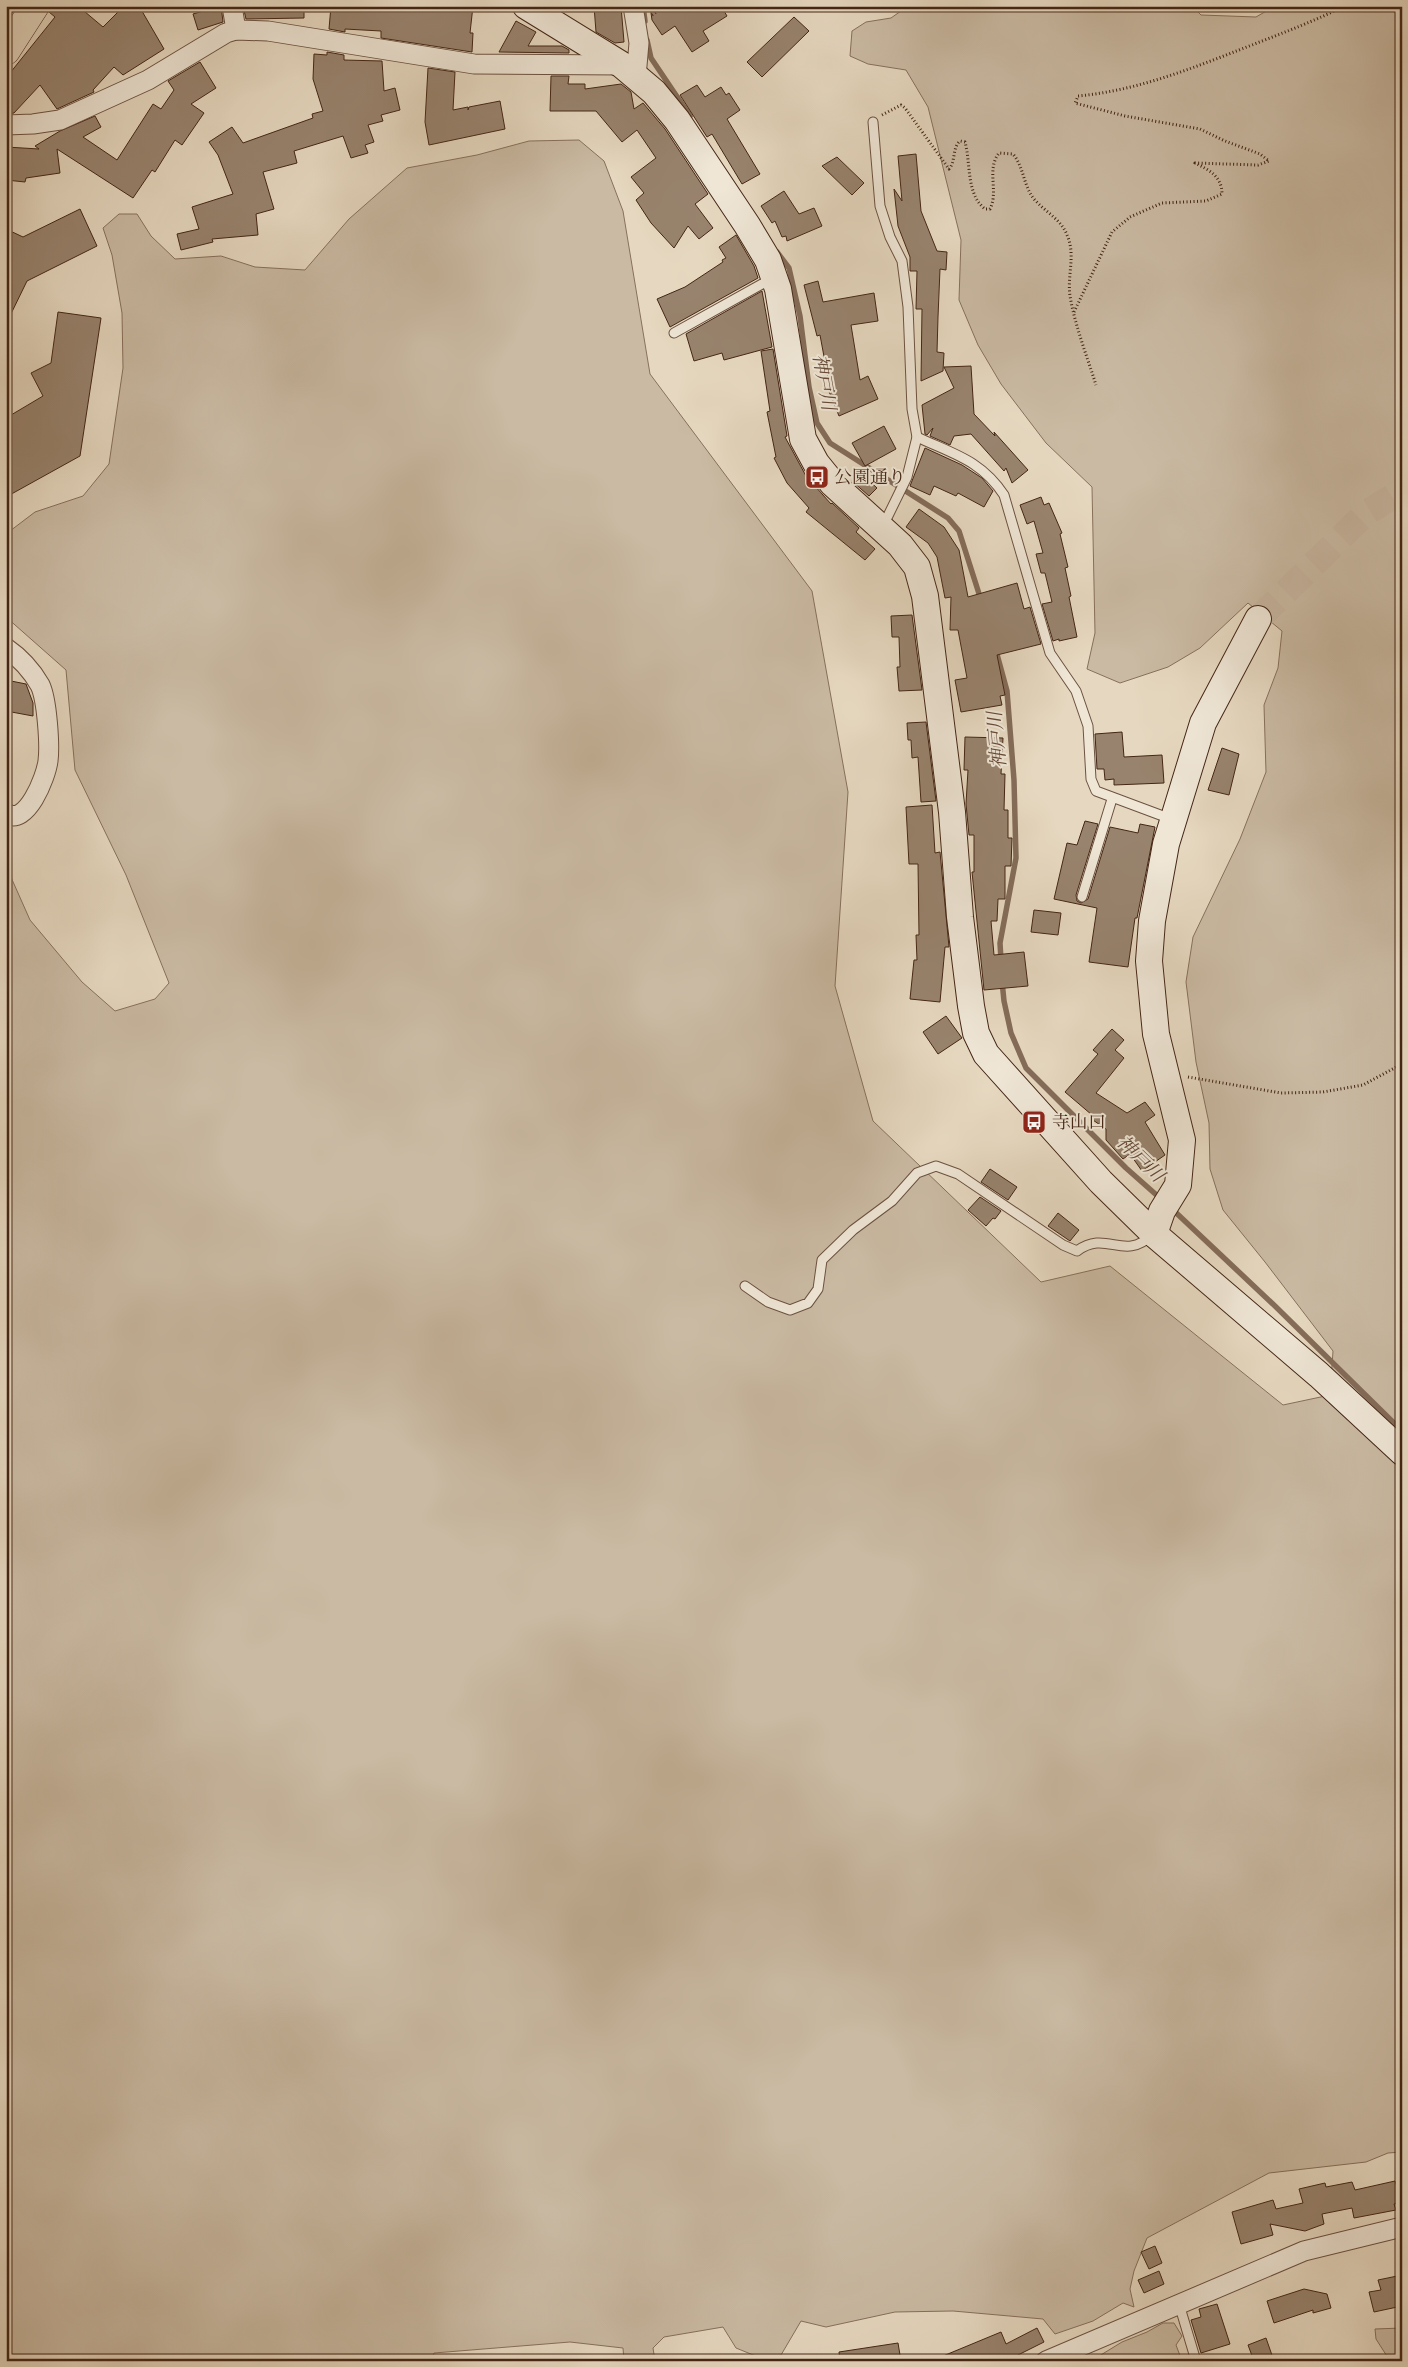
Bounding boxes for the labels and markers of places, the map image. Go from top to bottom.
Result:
bus stop icon: 公園通り [804,464,830,490]
place label: 公園通り [834,466,906,488]
bus stop icon: 寺山口 [1021,1109,1047,1135]
place label: 寺山口 [1052,1111,1106,1133]

